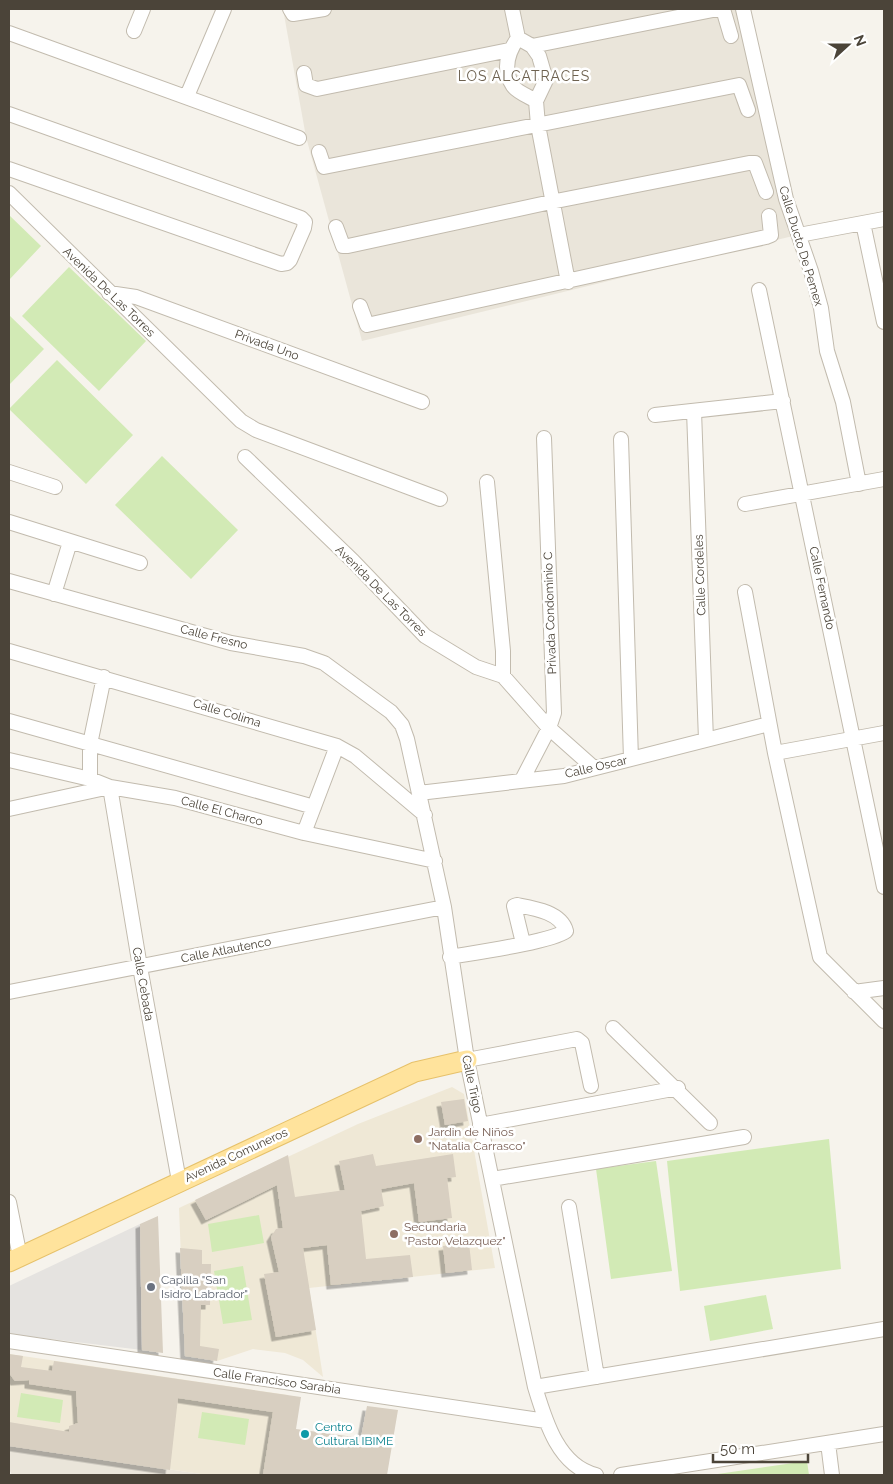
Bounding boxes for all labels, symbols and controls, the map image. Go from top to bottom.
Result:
north arrow [823,20,873,70]
text: N [851,32,870,48]
district label: LOS ALCATRACES [458,68,590,84]
street label: Calle Ducto De Pemex [776,184,826,308]
street label: Avenida De Las Torres [60,244,158,340]
street label: Privada Uno [233,327,301,363]
street label: Calle Cordeles [692,534,708,616]
street label: Avenida De Las Torres [333,543,429,639]
street label: Calle Fernando [806,545,838,631]
street label: Privada Condominio C [541,551,559,675]
street label: Calle Fresno [179,622,249,652]
street label: Calle Colima [191,696,263,730]
street label: Calle Oscar [563,753,629,781]
street label: Calle El Charco [180,793,264,829]
street label: Calle Atlautenco [180,934,272,966]
street label: Calle Cebada [130,946,156,1022]
street label: Calle Trigo [459,1054,485,1114]
street label: Avenida Comuneros [182,1125,290,1185]
place label: Jardin de Niños "Natalia Carrasco" [428,1125,526,1153]
marker: Jardin de Niños "Natalia Carrasco" [412,1133,424,1145]
place label: Secundaria "Pastor Velazquez" [404,1220,506,1248]
marker: Secundaria "Pastor Velazquez" [388,1228,400,1240]
place label: Capilla "San Isidro Labrador" [161,1273,248,1301]
marker: Capilla "San Isidro Labrador" [145,1281,157,1293]
street label: Calle Francisco Sarabia [212,1365,342,1397]
place label: Centro Cultural IBIME [315,1420,393,1448]
marker: Centro Cultural IBIME [299,1428,311,1440]
scale bar [713,1432,808,1464]
text: 50 m [720,1440,755,1458]

